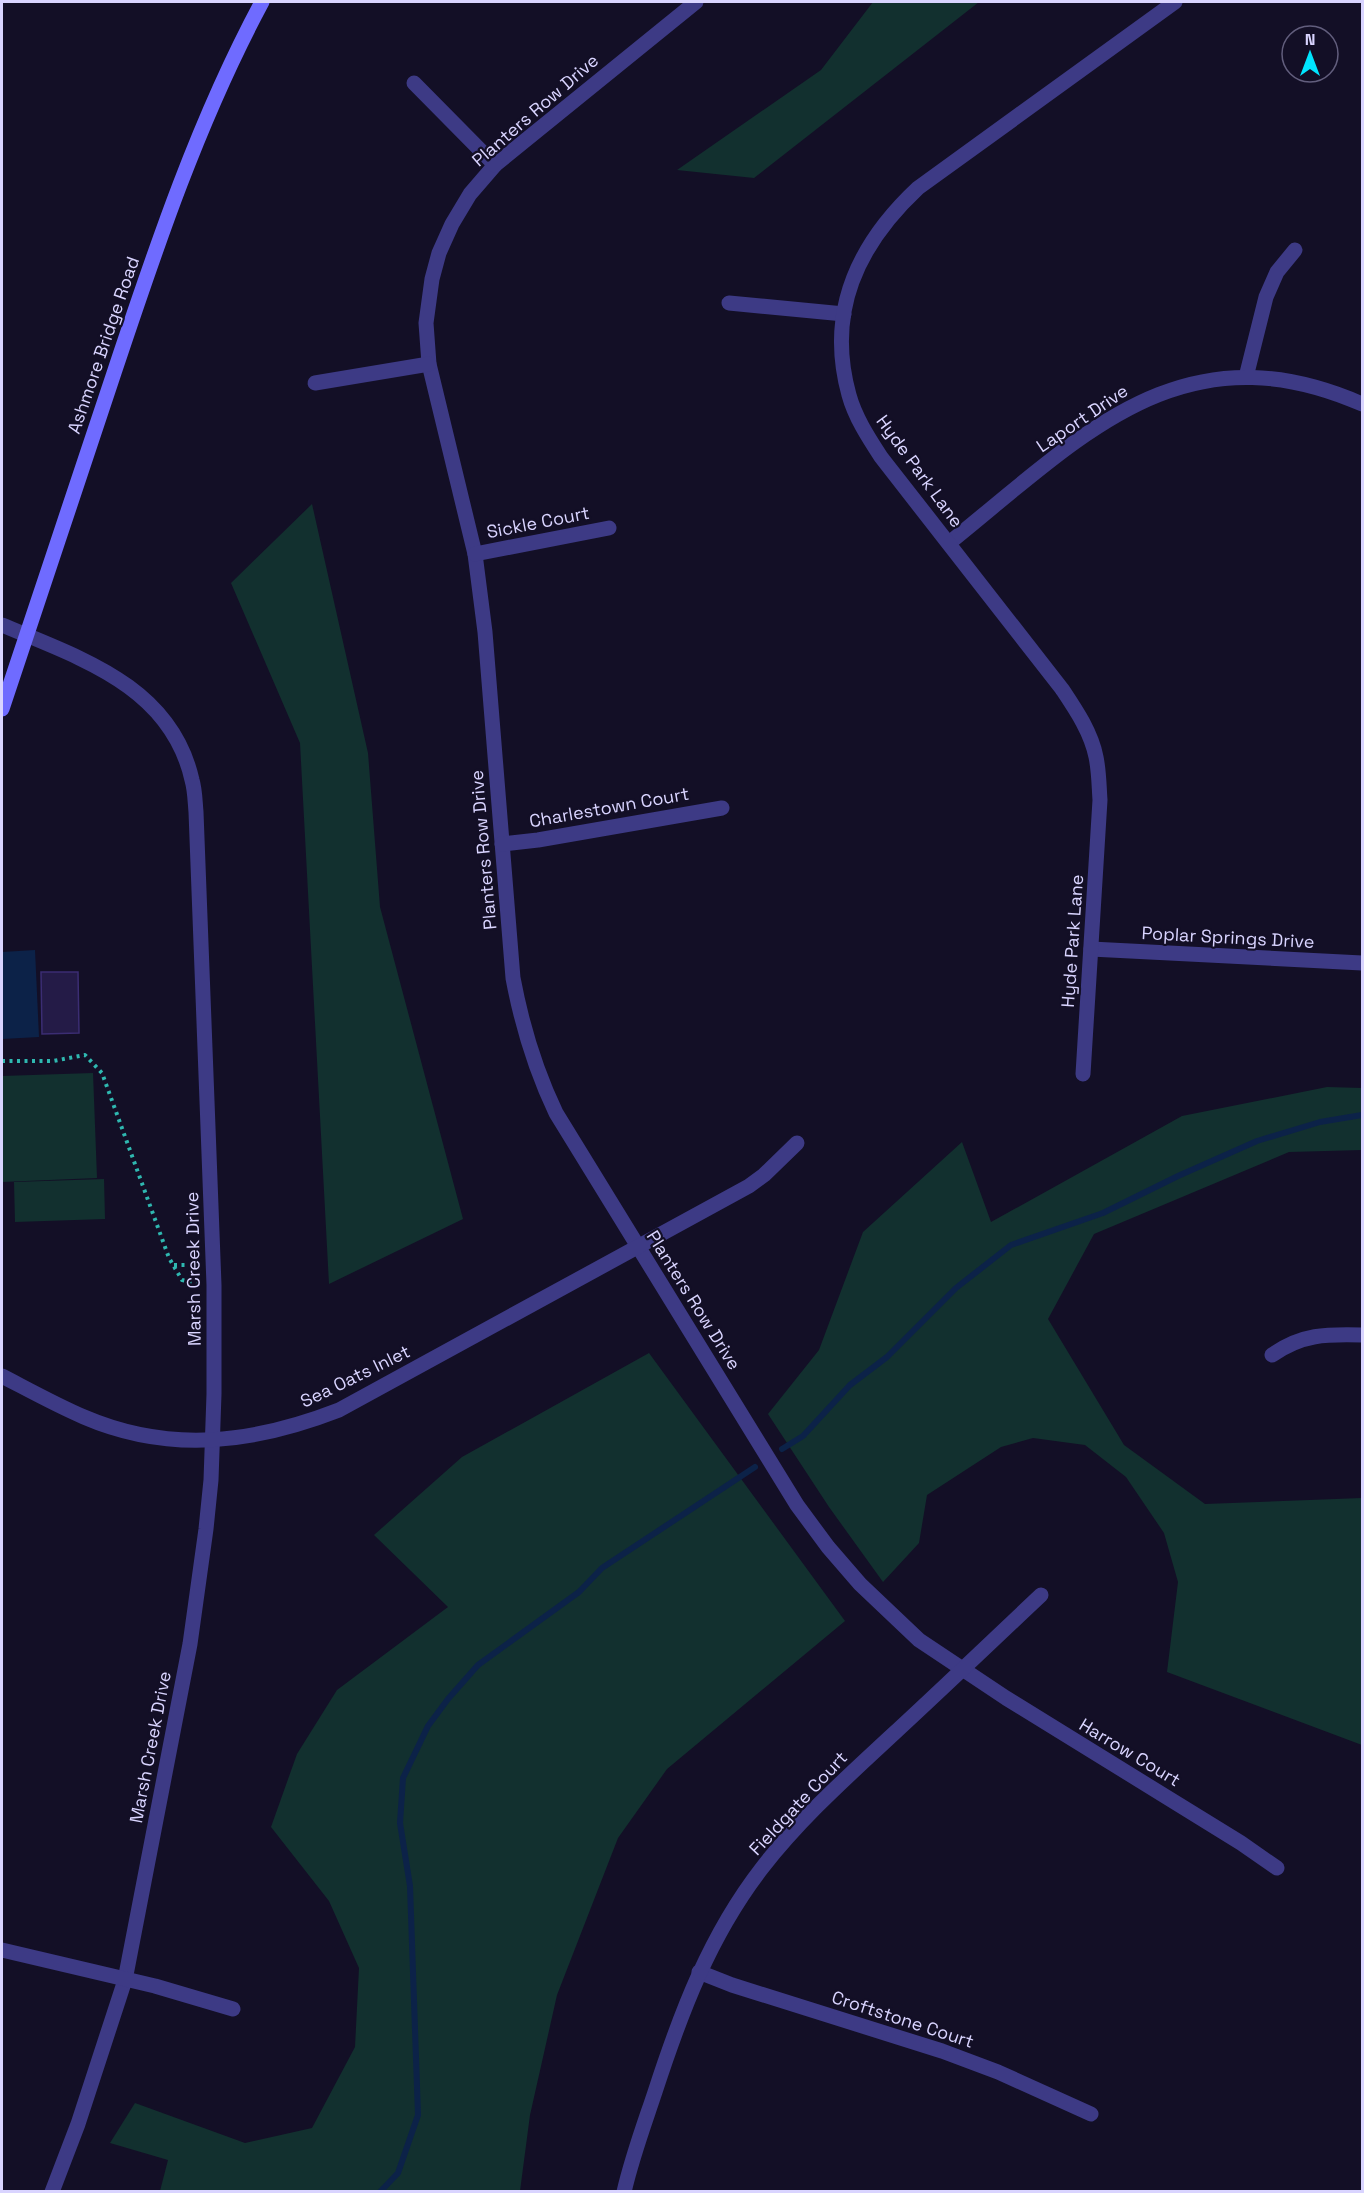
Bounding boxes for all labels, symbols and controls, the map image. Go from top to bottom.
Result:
north arrow [1280,24,1340,84]
text: N [1305,29,1315,50]
street label: Planters Row Drive [467,49,603,171]
street label: Ashmore Bridge Road [62,253,144,437]
street label: Laport Drive [1032,379,1132,457]
street label: Hyde Park Lane [871,410,969,532]
street label: Sickle Court [485,501,591,543]
street label: Planters Row Drive [465,769,501,931]
street label: Charlestown Court [527,782,691,832]
street label: Hyde Park Lane [1056,874,1088,1008]
street label: Poplar Springs Drive [1141,921,1315,953]
street label: Marsh Creek Drive [180,1192,206,1346]
street label: Planters Row Drive [642,1226,746,1374]
street label: Sea Oats Inlet [296,1340,414,1412]
street label: Marsh Creek Drive [124,1669,176,1825]
street label: Harrow Court [1075,1713,1185,1791]
street label: Fieldgate Court [744,1746,852,1860]
street label: Croftstone Court [829,1985,977,2053]

